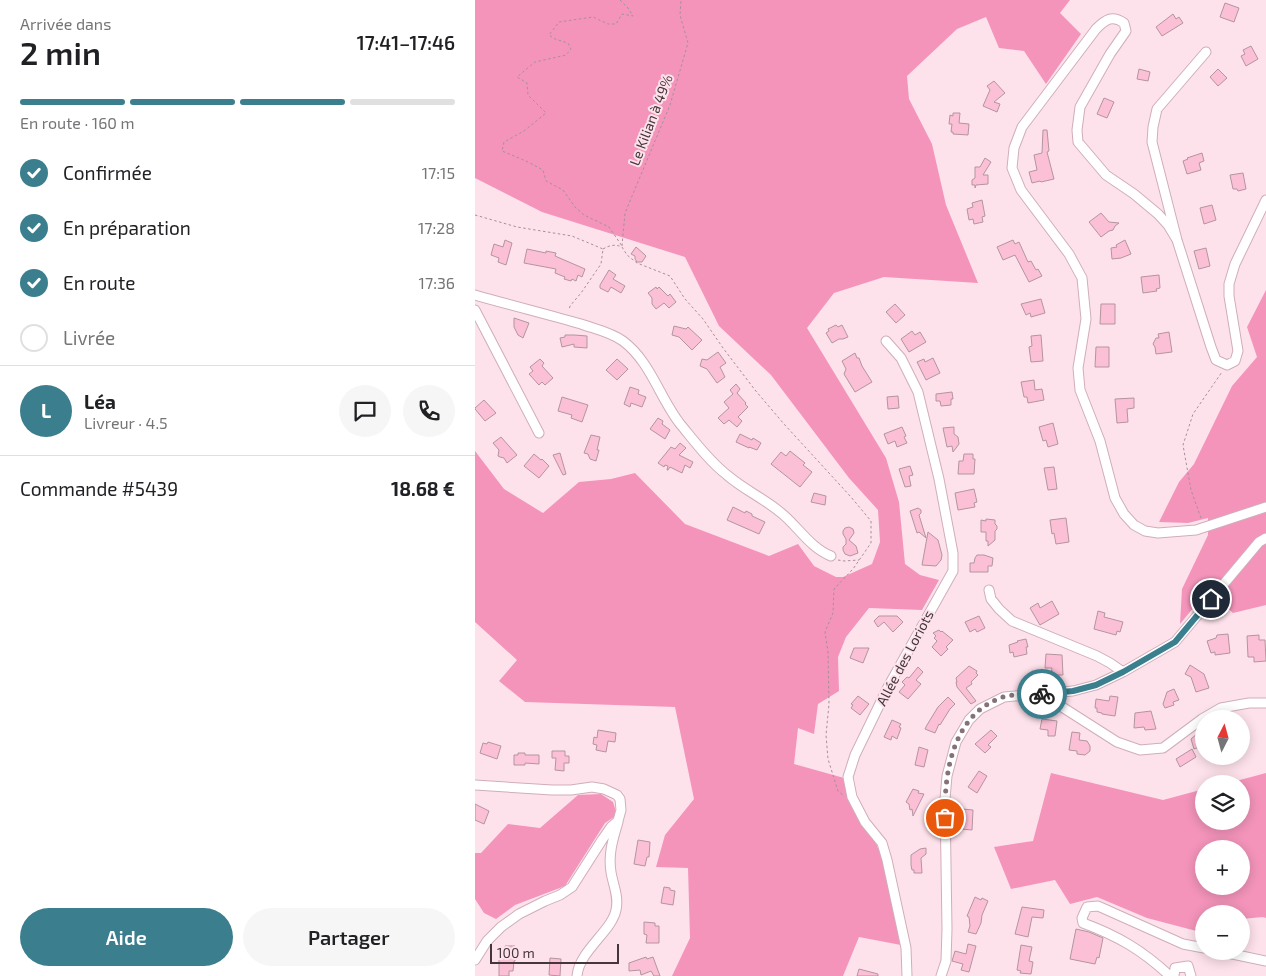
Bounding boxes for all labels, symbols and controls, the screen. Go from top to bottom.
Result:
text: Arrivée dans [20,14,111,33]
text: 17:41–17:46 [357,31,455,54]
text: 2 min [20,33,101,71]
street label: Le Kilian à 49% [625,72,676,168]
text: En route · 160 m [20,113,135,132]
icon: check [20,159,48,187]
text: Confirmée [63,161,152,184]
text: 17:15 [422,163,455,182]
icon: check [20,214,48,242]
text: En préparation [63,216,191,239]
text: 17:28 [418,218,455,237]
icon: check [20,269,48,297]
text: En route [63,271,135,294]
text: 17:36 [419,273,455,292]
text: Livrée [63,326,115,349]
button: chat [339,385,391,437]
button: phone [403,385,455,437]
text: Léa [84,390,116,413]
text: L [41,399,51,422]
text: Livreur · 4.5 [84,413,168,432]
text: Commande #5439 [20,477,178,500]
text: 18.68 € [391,477,455,500]
pin [1190,578,1232,620]
icon: home [1197,585,1225,613]
street label: Allée des Loriots [872,607,937,708]
courier [1017,669,1067,719]
icon: bike [1028,680,1056,708]
north arrow [1195,710,1250,765]
map controls [1195,710,1250,960]
button: layers [1195,775,1250,830]
pin [924,797,966,839]
icon: bag [931,804,959,832]
button: + [1195,840,1250,895]
button: − [1195,905,1250,960]
button: Aide [20,908,233,966]
button: Partager [243,908,455,966]
scale bar [490,941,619,964]
text: 100 m [497,944,535,961]

